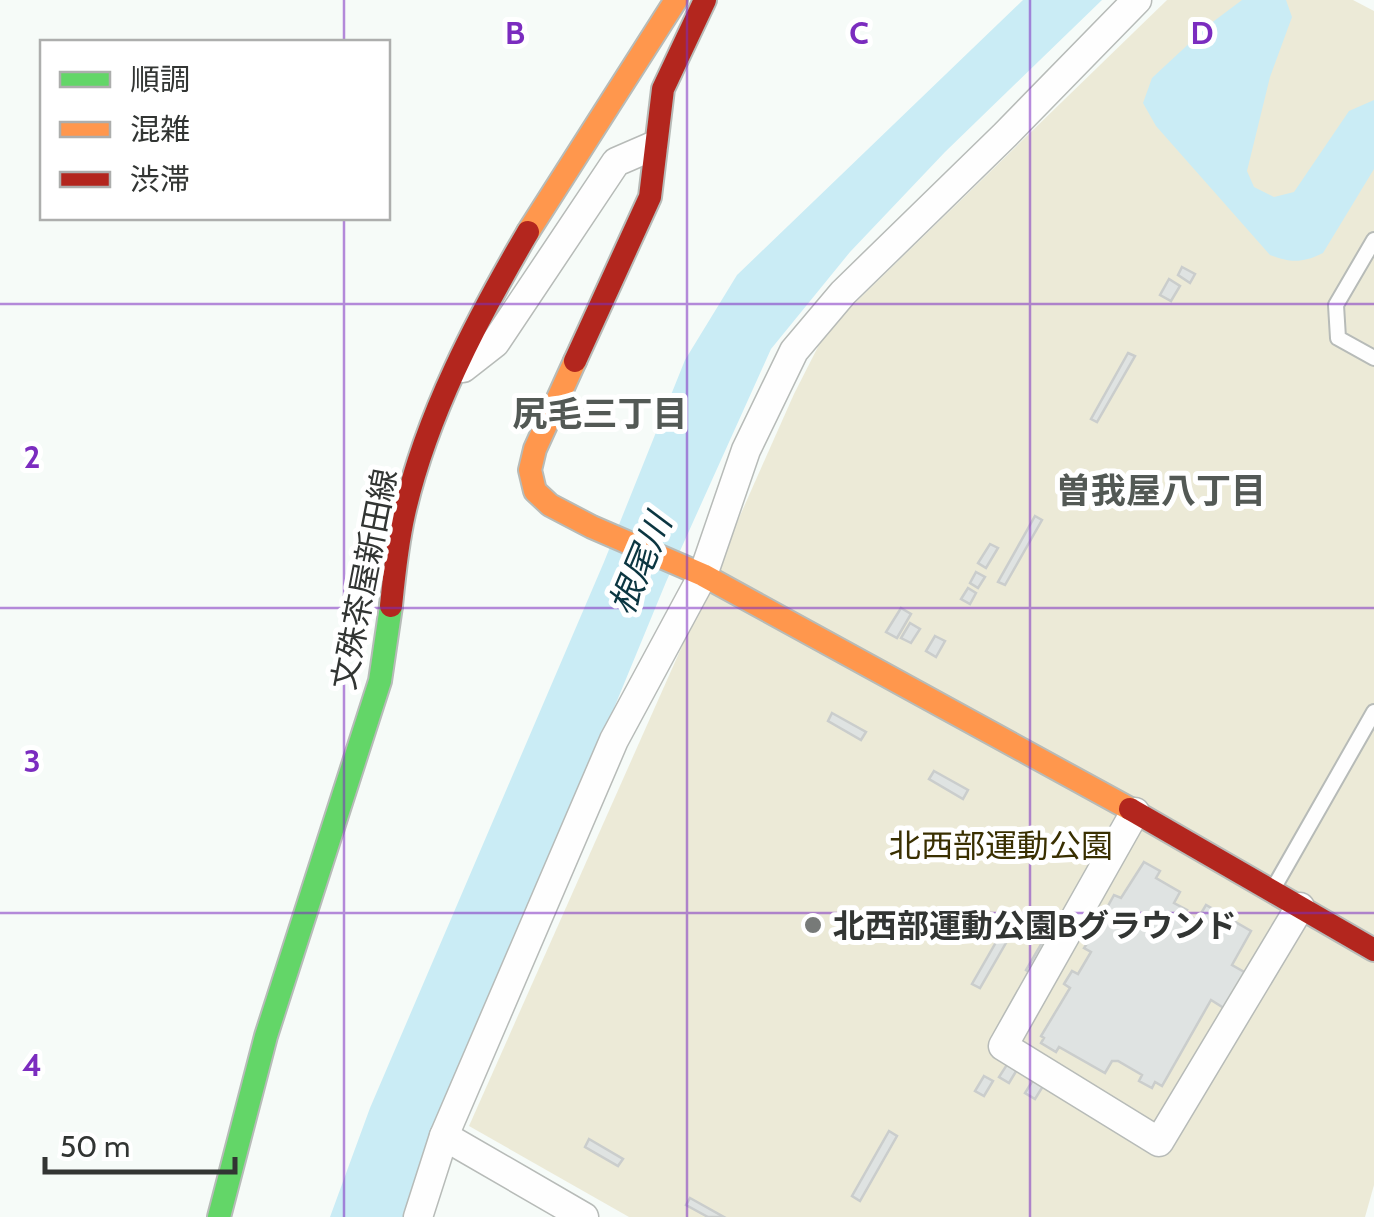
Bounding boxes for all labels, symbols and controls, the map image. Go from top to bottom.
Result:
text: B [505,13,525,52]
text: C [849,13,869,52]
text: D [1190,13,1214,52]
legend [40,40,390,220]
text: 順調 [130,61,190,98]
text: 混雑 [130,111,190,148]
text: 渋滞 [130,161,190,198]
district label: 尻毛三丁目 [512,392,688,435]
text: 2 [24,437,40,476]
street label: 文殊茶屋新田線 [323,465,405,693]
district label: 曽我屋八丁目 [1056,469,1266,512]
water label: 根尾川 [600,504,682,621]
text: 3 [23,741,41,780]
park label: 北西部運動公園 [889,826,1113,865]
place label: 北西部運動公園Bグラウンド [833,906,1237,945]
marker: 北西部運動公園Bグラウンド [802,914,824,936]
text: 4 [22,1045,42,1084]
scale bar [45,1112,235,1174]
text: 50 m [60,1128,130,1165]

